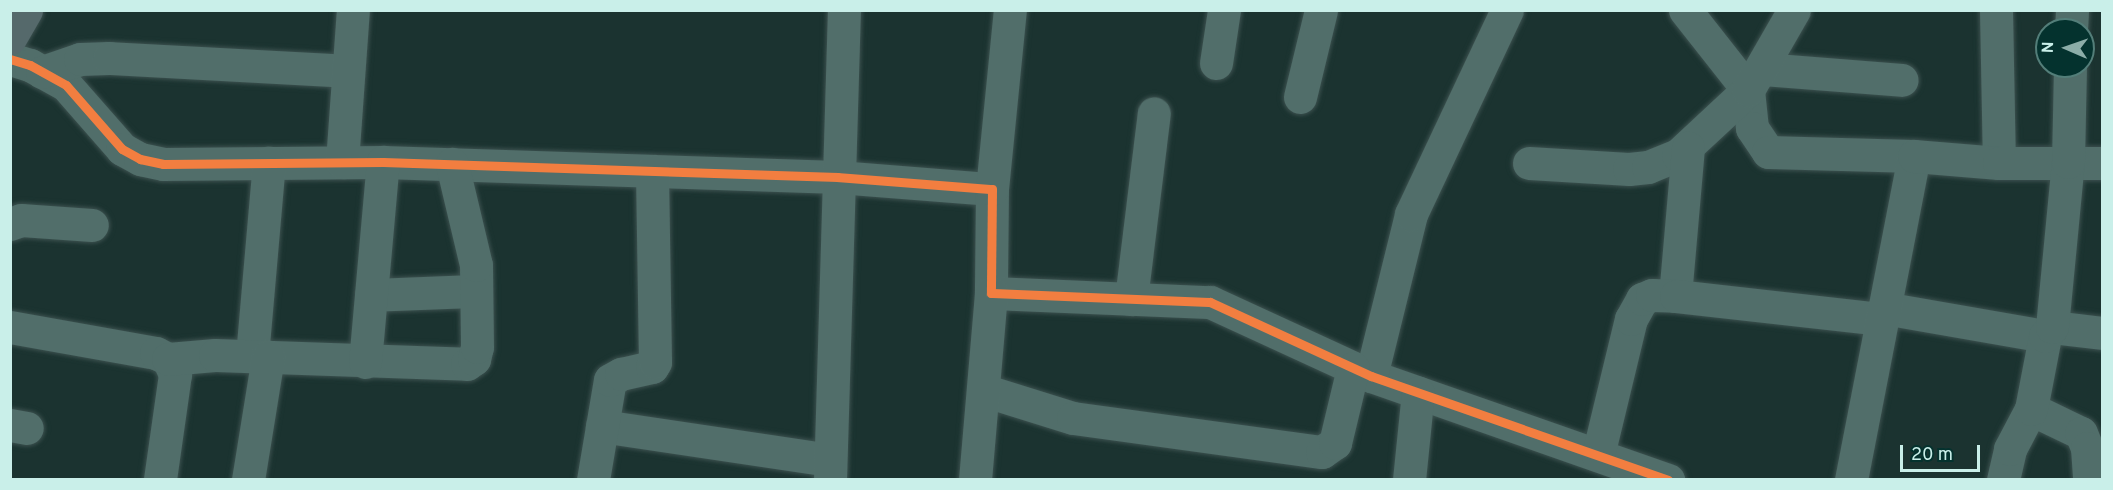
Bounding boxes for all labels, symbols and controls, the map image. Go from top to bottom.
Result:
north arrow [2035,18,2095,78]
text: N [2039,41,2059,54]
scale bar [1903,433,1982,471]
text: 20 m [1911,444,1953,467]

